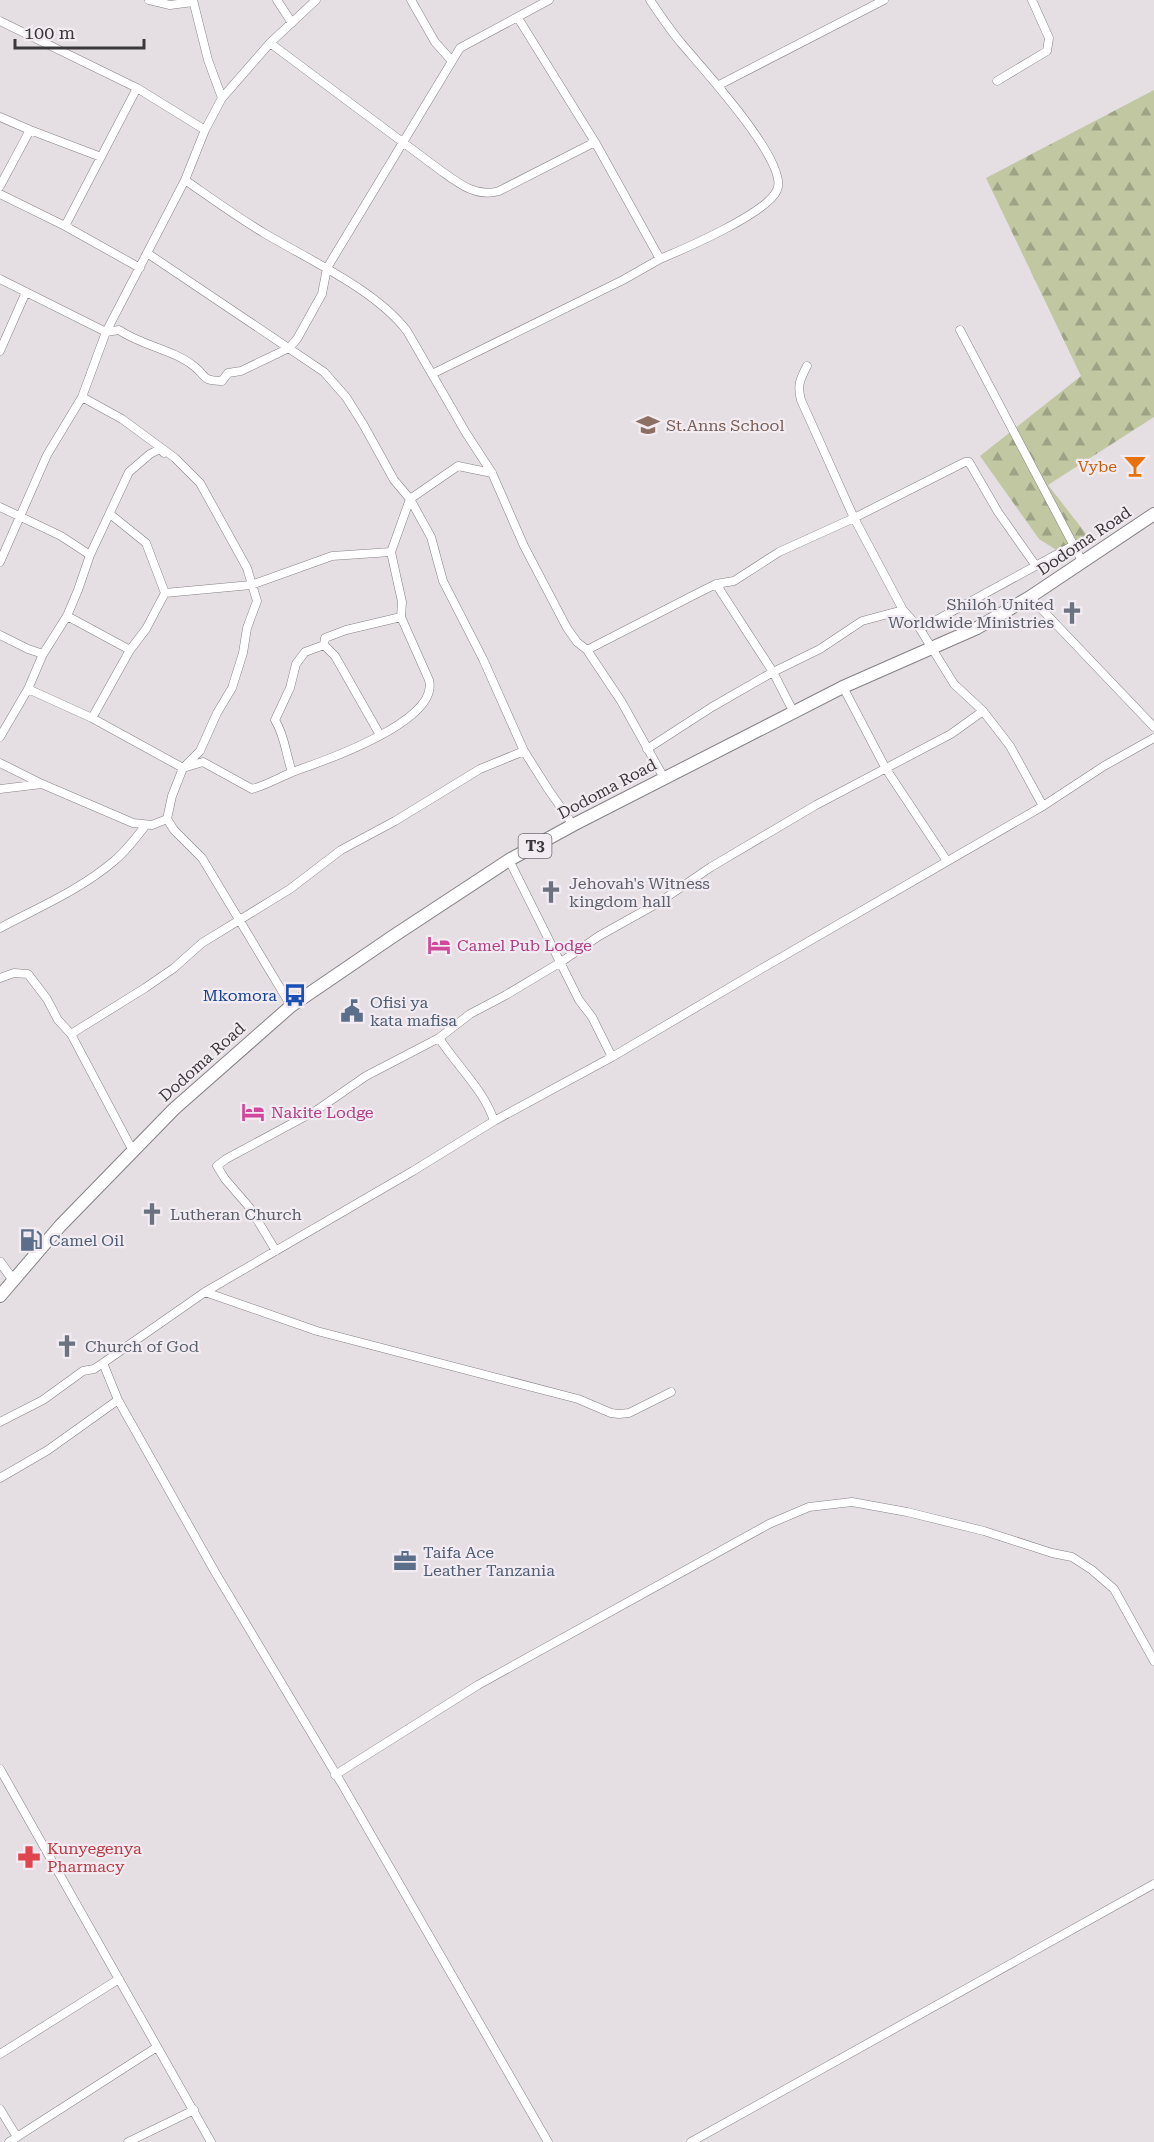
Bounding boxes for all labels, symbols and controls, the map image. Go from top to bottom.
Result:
scale bar [15,12,144,50]
text: 100 m [24,22,75,43]
school or university icon: St.Anns School [635,412,661,438]
place label: St.Anns School [666,416,784,435]
bar icon: Vybe [1122,453,1148,479]
place label: Vybe [1078,457,1117,476]
street label: Dodoma Road [1034,503,1134,579]
place label: Shiloh United Worldwide Ministries [888,595,1054,632]
church icon: Shiloh United Worldwide Ministries [1059,600,1085,626]
street label: Dodoma Road [554,755,660,823]
road number: T3 [518,834,552,858]
place label: Jehovah's Witness kingdom hall [569,874,710,911]
church icon: Jehovah's Witness kingdom hall [538,879,564,905]
hotel icon: Camel Pub Lodge [426,932,452,958]
place label: Camel Pub Lodge [457,936,592,955]
bus stop icon: Mkomora [282,982,308,1008]
place label: Mkomora [203,986,277,1005]
place label: Ofisi ya kata mafisa [370,993,457,1030]
public building icon: Ofisi ya kata mafisa [339,998,365,1024]
street label: Dodoma Road [155,1018,249,1106]
hotel icon: Nakite Lodge [240,1099,266,1125]
place label: Nakite Lodge [271,1103,374,1122]
church icon: Lutheran Church [139,1201,165,1227]
place label: Lutheran Church [170,1205,302,1224]
fuel station icon: Camel Oil [18,1227,44,1253]
place label: Camel Oil [49,1231,124,1250]
church icon: Church of God [54,1333,80,1359]
place label: Church of God [85,1337,199,1356]
place label: Taifa Ace Leather Tanzania [423,1543,555,1580]
office icon: Taifa Ace Leather Tanzania [392,1548,418,1574]
place label: Kunyegenya Pharmacy [47,1839,142,1876]
pharmacy icon: Kunyegenya Pharmacy [16,1844,42,1870]

